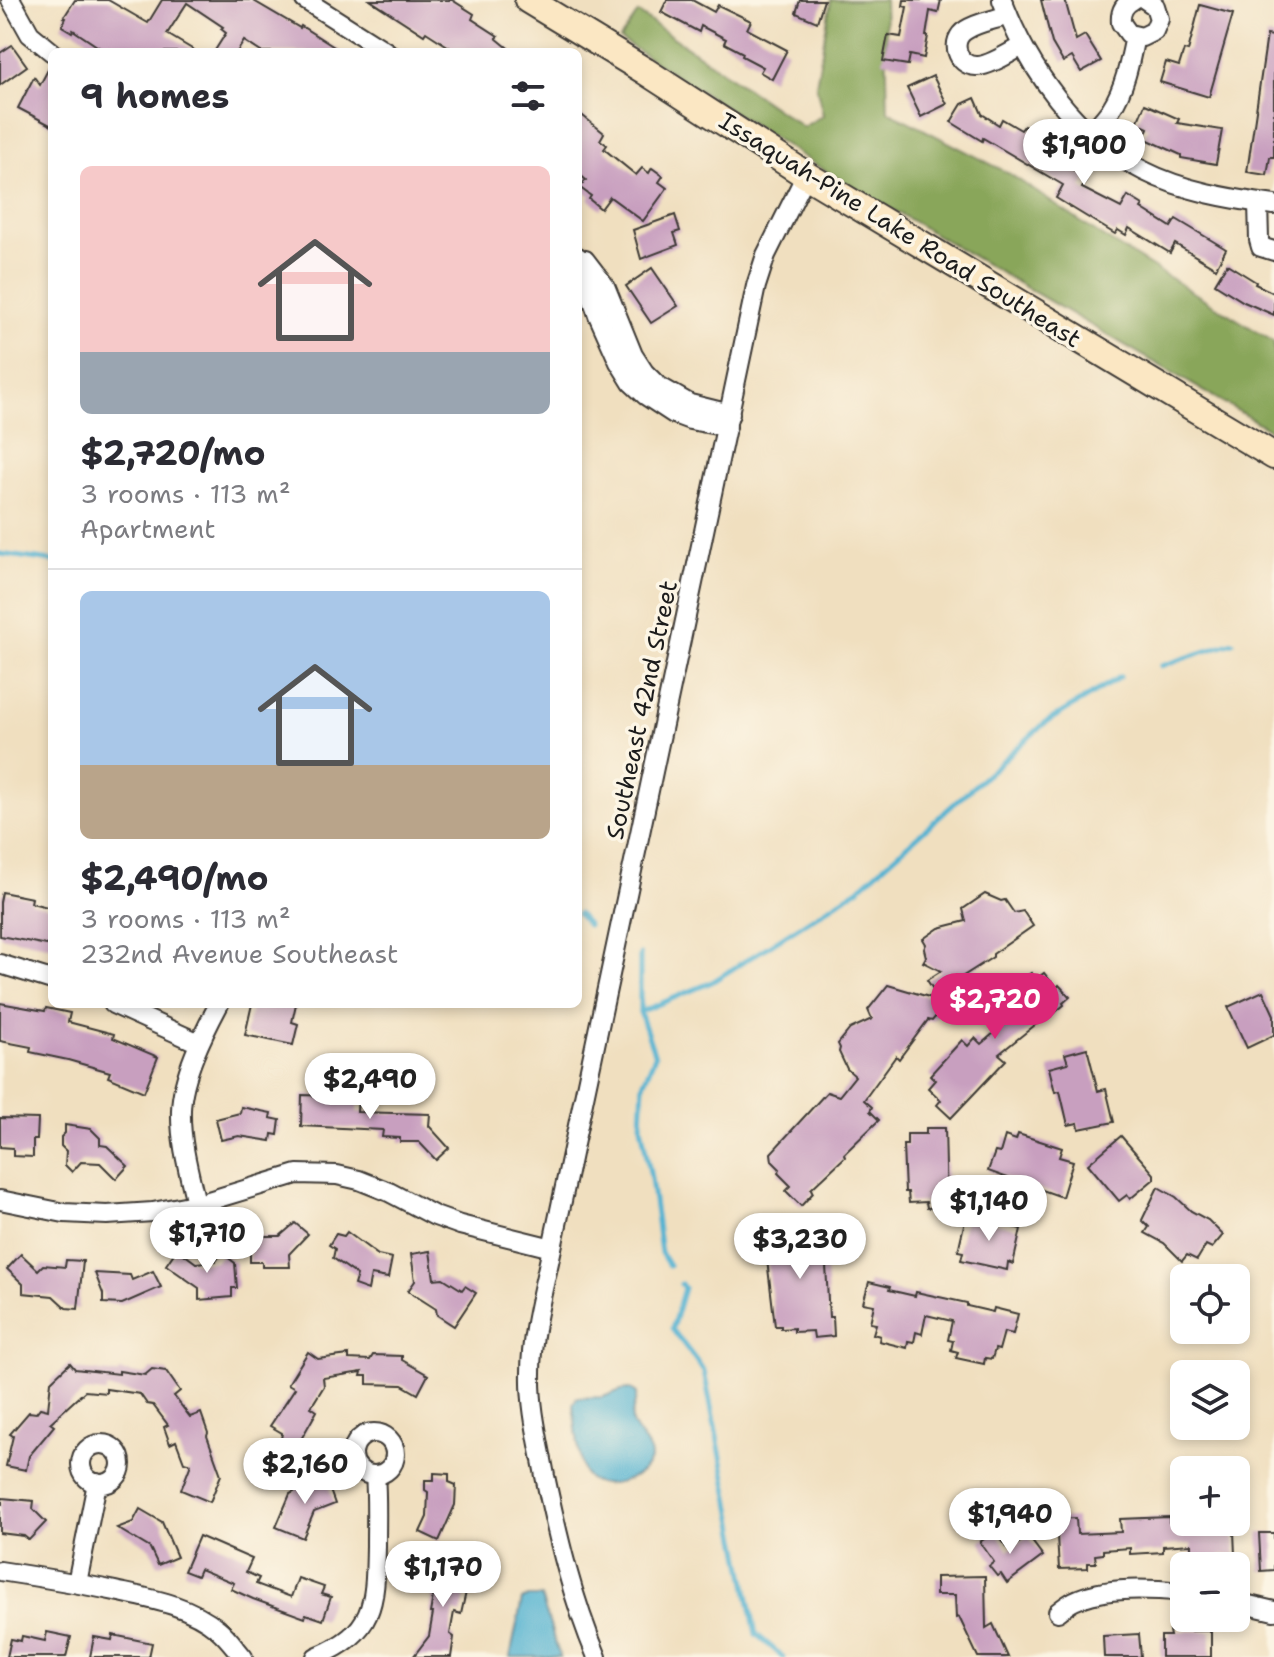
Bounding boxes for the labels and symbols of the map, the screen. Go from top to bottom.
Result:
street label: Issaquah-Pine Lake Road Southeast [713,105,1087,355]
pin: $1,900 [1019,119,1149,187]
street label: Southeast 42nd Street [599,578,685,842]
pin: $2,720 [930,973,1060,1041]
pin: $2,490 [305,1053,435,1121]
pin: $1,140 [924,1175,1054,1243]
pin: $1,710 [142,1207,272,1275]
pin: $3,230 [735,1213,865,1281]
pin: $2,160 [240,1438,370,1506]
pin: $1,940 [945,1488,1075,1556]
pin: $1,170 [378,1541,508,1609]

